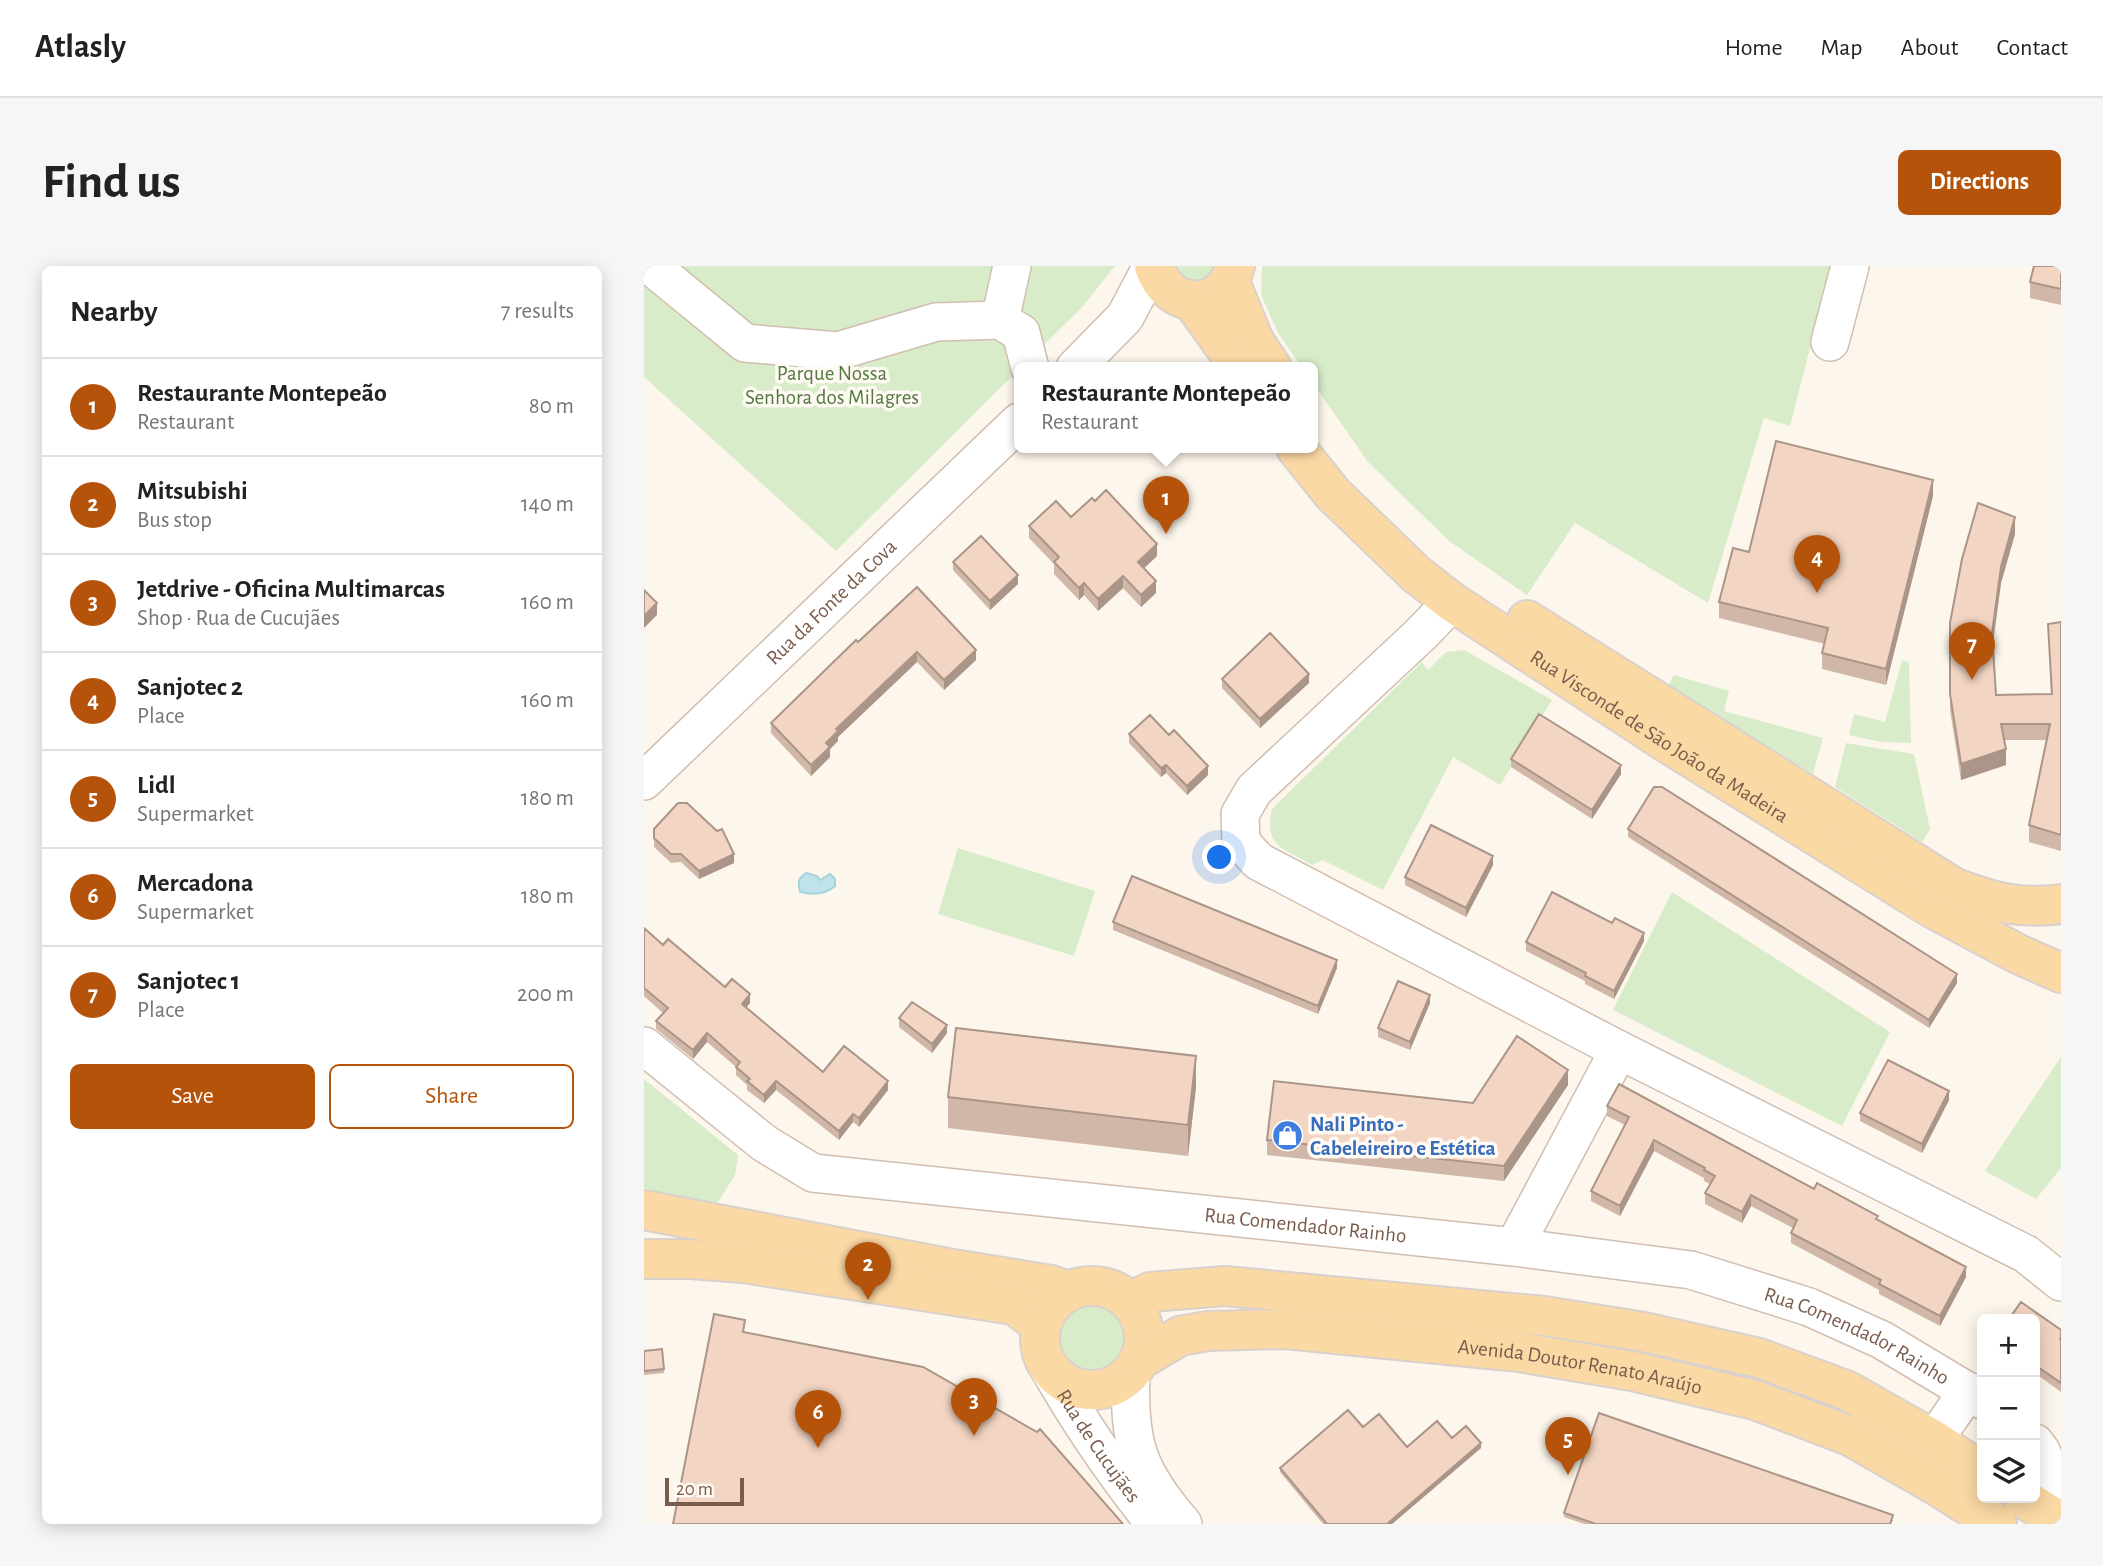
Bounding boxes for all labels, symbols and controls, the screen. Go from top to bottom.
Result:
text: Atlasly [35,31,126,64]
text: Home [1725,36,1783,60]
text: Map [1821,36,1863,60]
text: About [1901,36,1958,60]
text: Contact [1996,36,2068,60]
button: Directions [1898,150,2061,215]
text: Find us [42,158,181,207]
text: Nearby [70,297,158,327]
text: 7 results [501,300,574,323]
popup [1014,362,1318,453]
park label: Parque Nossa Senhora dos Milagres [745,363,919,408]
text: Restaurante Montepeão [137,380,387,406]
text: Restaurante Montepeão [1041,380,1291,406]
text: 1 [89,395,97,418]
text: 80 m [529,395,574,418]
text: Restaurant [137,411,234,434]
text: Restaurant [1041,411,1138,434]
pin: 1 [1143,476,1189,534]
text: Mitsubishi [137,478,248,504]
text: 2 [88,493,98,516]
text: 140 m [521,493,574,516]
text: Bus stop [137,509,212,532]
street label: Rua da Fonte da Cova [762,535,900,669]
pin: 4 [1794,535,1840,593]
text: Jetdrive - Oficina Multimarcas [137,576,445,602]
text: 3 [88,591,98,614]
text: 160 m [521,591,574,614]
text: Shop · Rua de Cucujães [137,607,340,630]
pin: 7 [1949,622,1995,680]
street label: Rua Visconde de São João da Madeira [1527,646,1792,827]
text: Sanjotec 2 [137,674,243,700]
text: 4 [87,689,99,712]
text: 160 m [521,689,574,712]
text: Place [137,705,185,728]
text: Lidl [137,772,176,798]
text: 5 [88,787,98,810]
text: 180 m [521,787,574,810]
text: Supermarket [137,803,254,826]
your location [1202,840,1236,874]
text: Mercadona [137,870,254,896]
text: 6 [87,885,99,908]
text: 180 m [521,885,574,908]
text: Supermarket [137,901,254,924]
text: Sanjotec 1 [137,968,240,994]
text: 7 [88,983,98,1006]
text: 200 m [517,983,574,1006]
text: Place [137,999,185,1022]
button: Save [70,1064,315,1129]
button: Share [329,1064,574,1129]
place label: Nali Pinto - Cabeleireiro e Estética [1310,1114,1496,1159]
shop icon: Nali Pinto - Cabeleireiro e Estética [1270,1119,1304,1153]
street label: Rua Comendador Rainho [1203,1204,1408,1246]
pin: 2 [845,1242,891,1300]
street label: Rua Comendador Rainho [1762,1283,1953,1388]
map controls [1977,1314,2040,1503]
button: + [1977,1314,2040,1377]
street label: Avenida Doutor Renato Araújo [1457,1336,1704,1398]
button: − [1977,1377,2040,1440]
pin: 3 [951,1378,997,1436]
street label: Rua de Cucujães [1053,1386,1145,1506]
pin: 6 [795,1390,841,1448]
pin: 5 [1545,1417,1591,1475]
button: layers [1977,1440,2040,1503]
scale bar [665,1475,744,1507]
text: 20 m [676,1480,713,1499]

